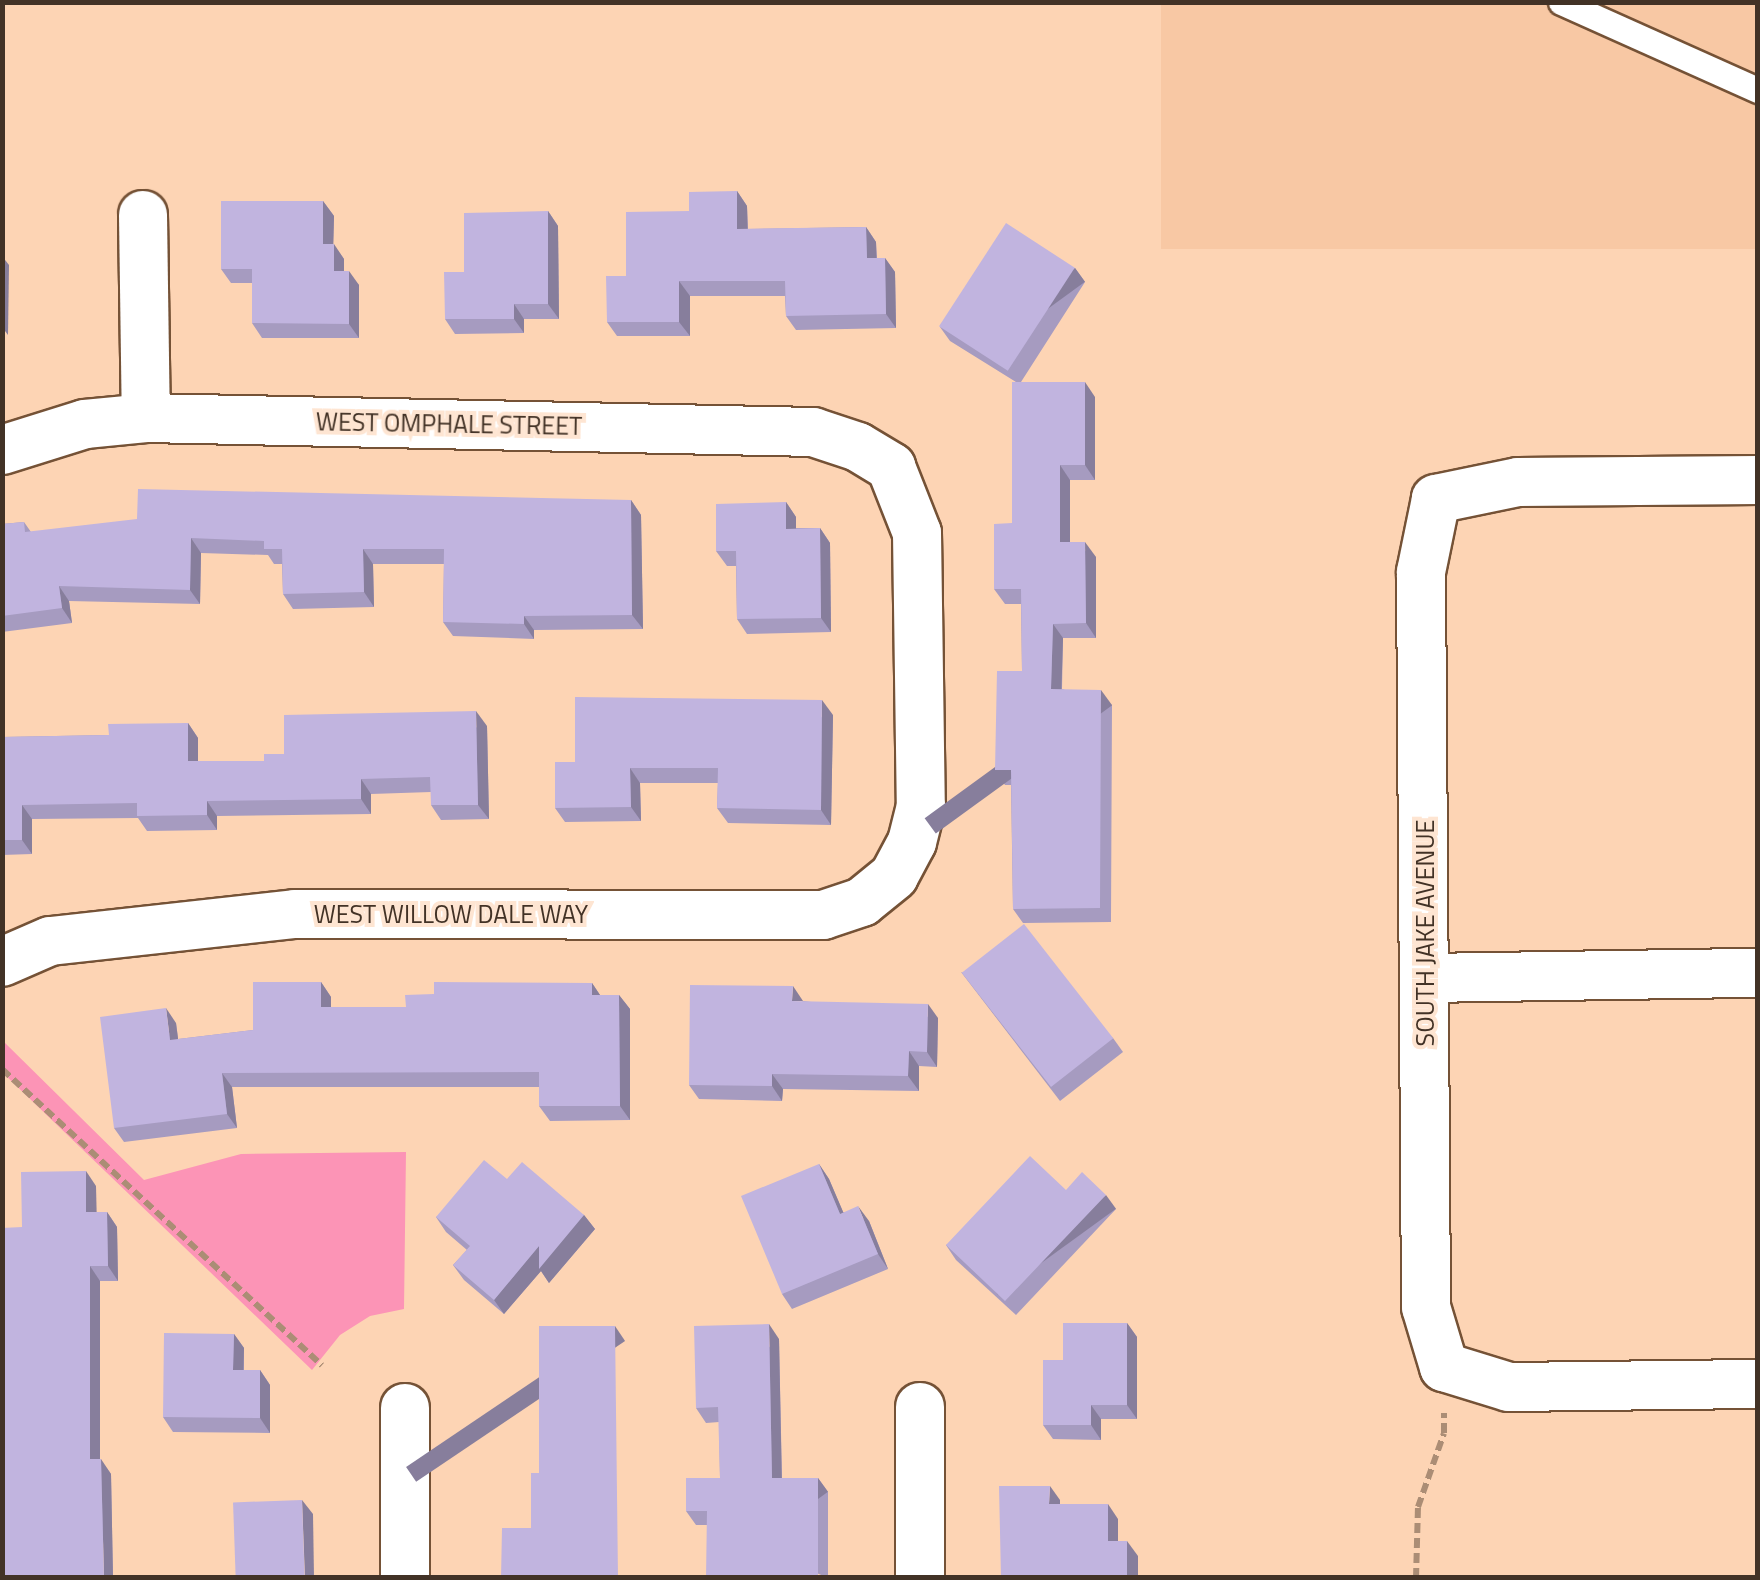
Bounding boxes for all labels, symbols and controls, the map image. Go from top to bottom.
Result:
street label: WEST OMPHALE STREET [316,407,582,441]
street label: SOUTH JAKE AVENUE [1410,820,1440,1046]
street label: WEST WILLOW DALE WAY [314,899,588,929]

